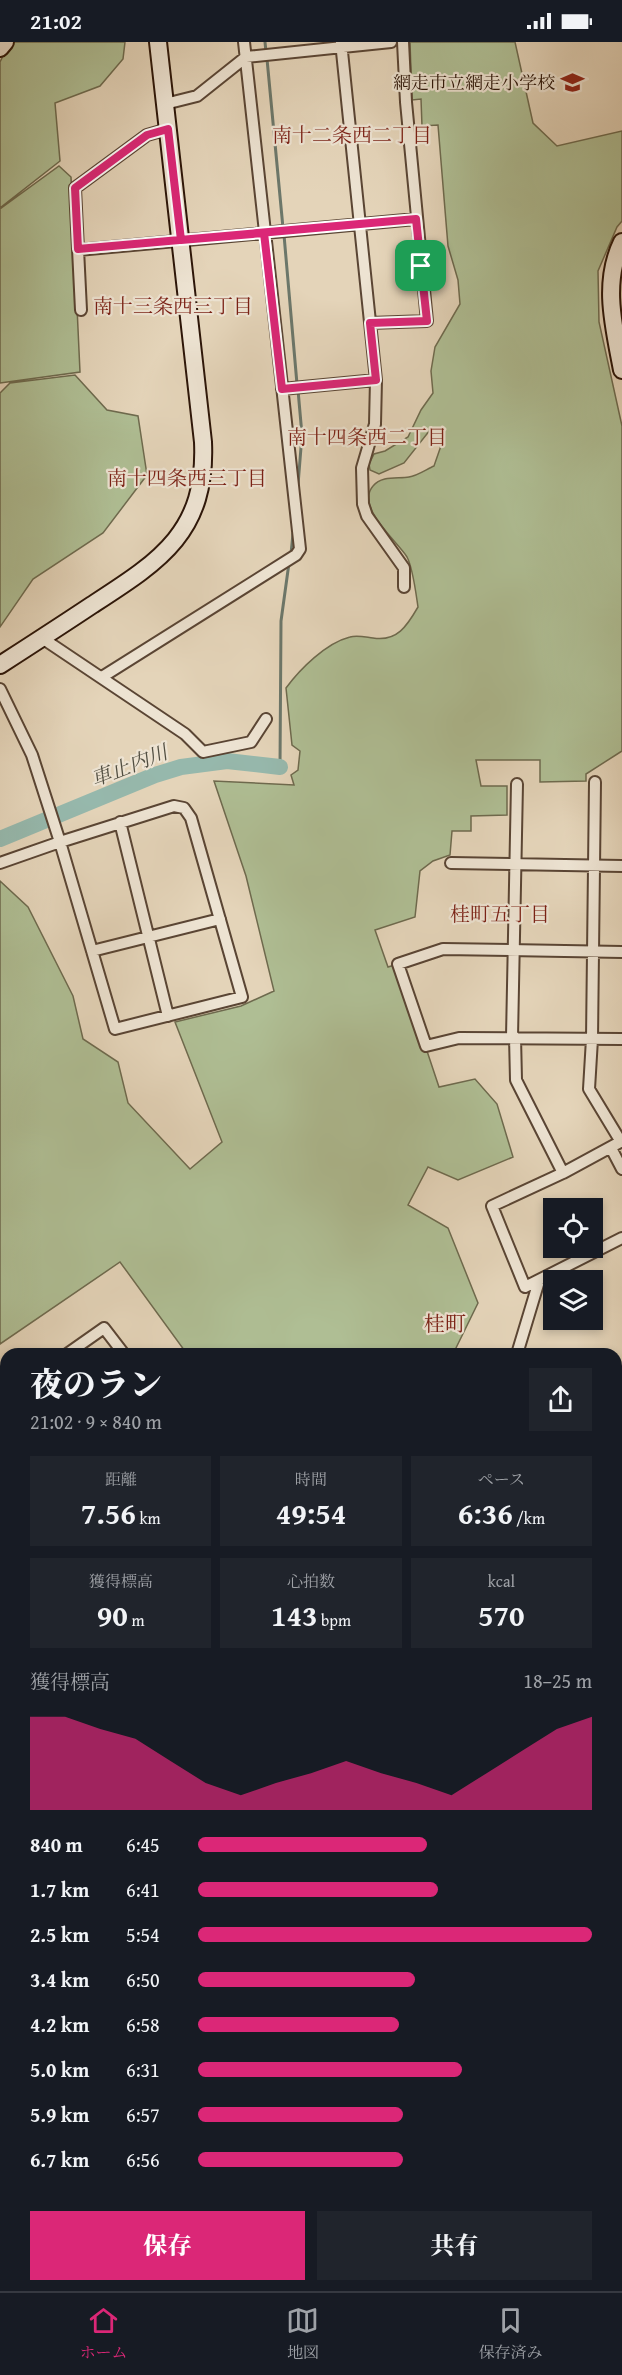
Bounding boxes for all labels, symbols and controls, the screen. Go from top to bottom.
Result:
text: 21:02 [30,5,82,37]
place label: 網走市立網走小学校 [393,69,555,96]
school or university icon: 網走市立網走小学校 [560,69,586,95]
district label: 南十二条西二丁目 [272,120,432,149]
pin [395,240,446,291]
icon: arrive [404,249,437,282]
district label: 南十三条西三丁目 [93,291,253,320]
district label: 南十四条西二丁目 [287,422,447,451]
district label: 南十四条西三丁目 [107,463,267,492]
water label: 車止内川 [86,736,173,793]
district label: 桂町五丁目 [450,899,550,928]
map controls [543,1198,603,1330]
button: locate [543,1198,603,1258]
button: layers [543,1270,603,1330]
district label: 桂町 [424,1308,466,1339]
text: 夜のラン [30,1360,162,1408]
button: share [529,1368,592,1431]
text: 21:02 · 9 × 840 m [30,1407,162,1436]
text: 距離 [105,1467,137,1491]
text: 時間 [295,1467,327,1491]
text: ペース [478,1467,525,1491]
text: 7.56 [81,1491,136,1535]
text: 49:54 [276,1491,346,1535]
text: 6:36 [458,1491,513,1535]
text: km [136,1506,161,1530]
text: /km [513,1506,545,1530]
text: 獲得標高 [89,1569,153,1593]
text: 心拍数 [287,1569,335,1593]
text: kcal [488,1569,515,1593]
text: 90 [97,1593,128,1637]
text: 143 [271,1593,318,1637]
text: 570 [478,1593,525,1637]
text: m [128,1608,145,1632]
text: bpm [318,1608,351,1632]
text: 18–25 m [523,1666,592,1695]
text: 獲得標高 [30,1667,110,1696]
text: 840 m [30,1830,83,1859]
text: 6:45 [126,1830,160,1859]
text: 1.7 km [30,1875,89,1904]
text: 6:41 [126,1875,160,1904]
text: 2.5 km [30,1920,89,1949]
text: 5:54 [126,1920,160,1949]
text: 3.4 km [30,1965,89,1994]
text: 6:50 [126,1965,160,1994]
text: 4.2 km [30,2010,89,2039]
text: 6:58 [126,2010,160,2039]
text: 5.0 km [30,2055,89,2084]
text: 6:31 [126,2055,160,2084]
text: 5.9 km [30,2100,89,2129]
text: 6:57 [126,2100,160,2129]
text: 6.7 km [30,2145,89,2174]
text: 6:56 [126,2145,160,2174]
button: 保存 [30,2211,305,2280]
button: 共有 [317,2211,592,2280]
tab: ホーム [79,2304,128,2364]
tab: 地図 [286,2304,319,2364]
tab: 保存済み [478,2304,542,2364]

